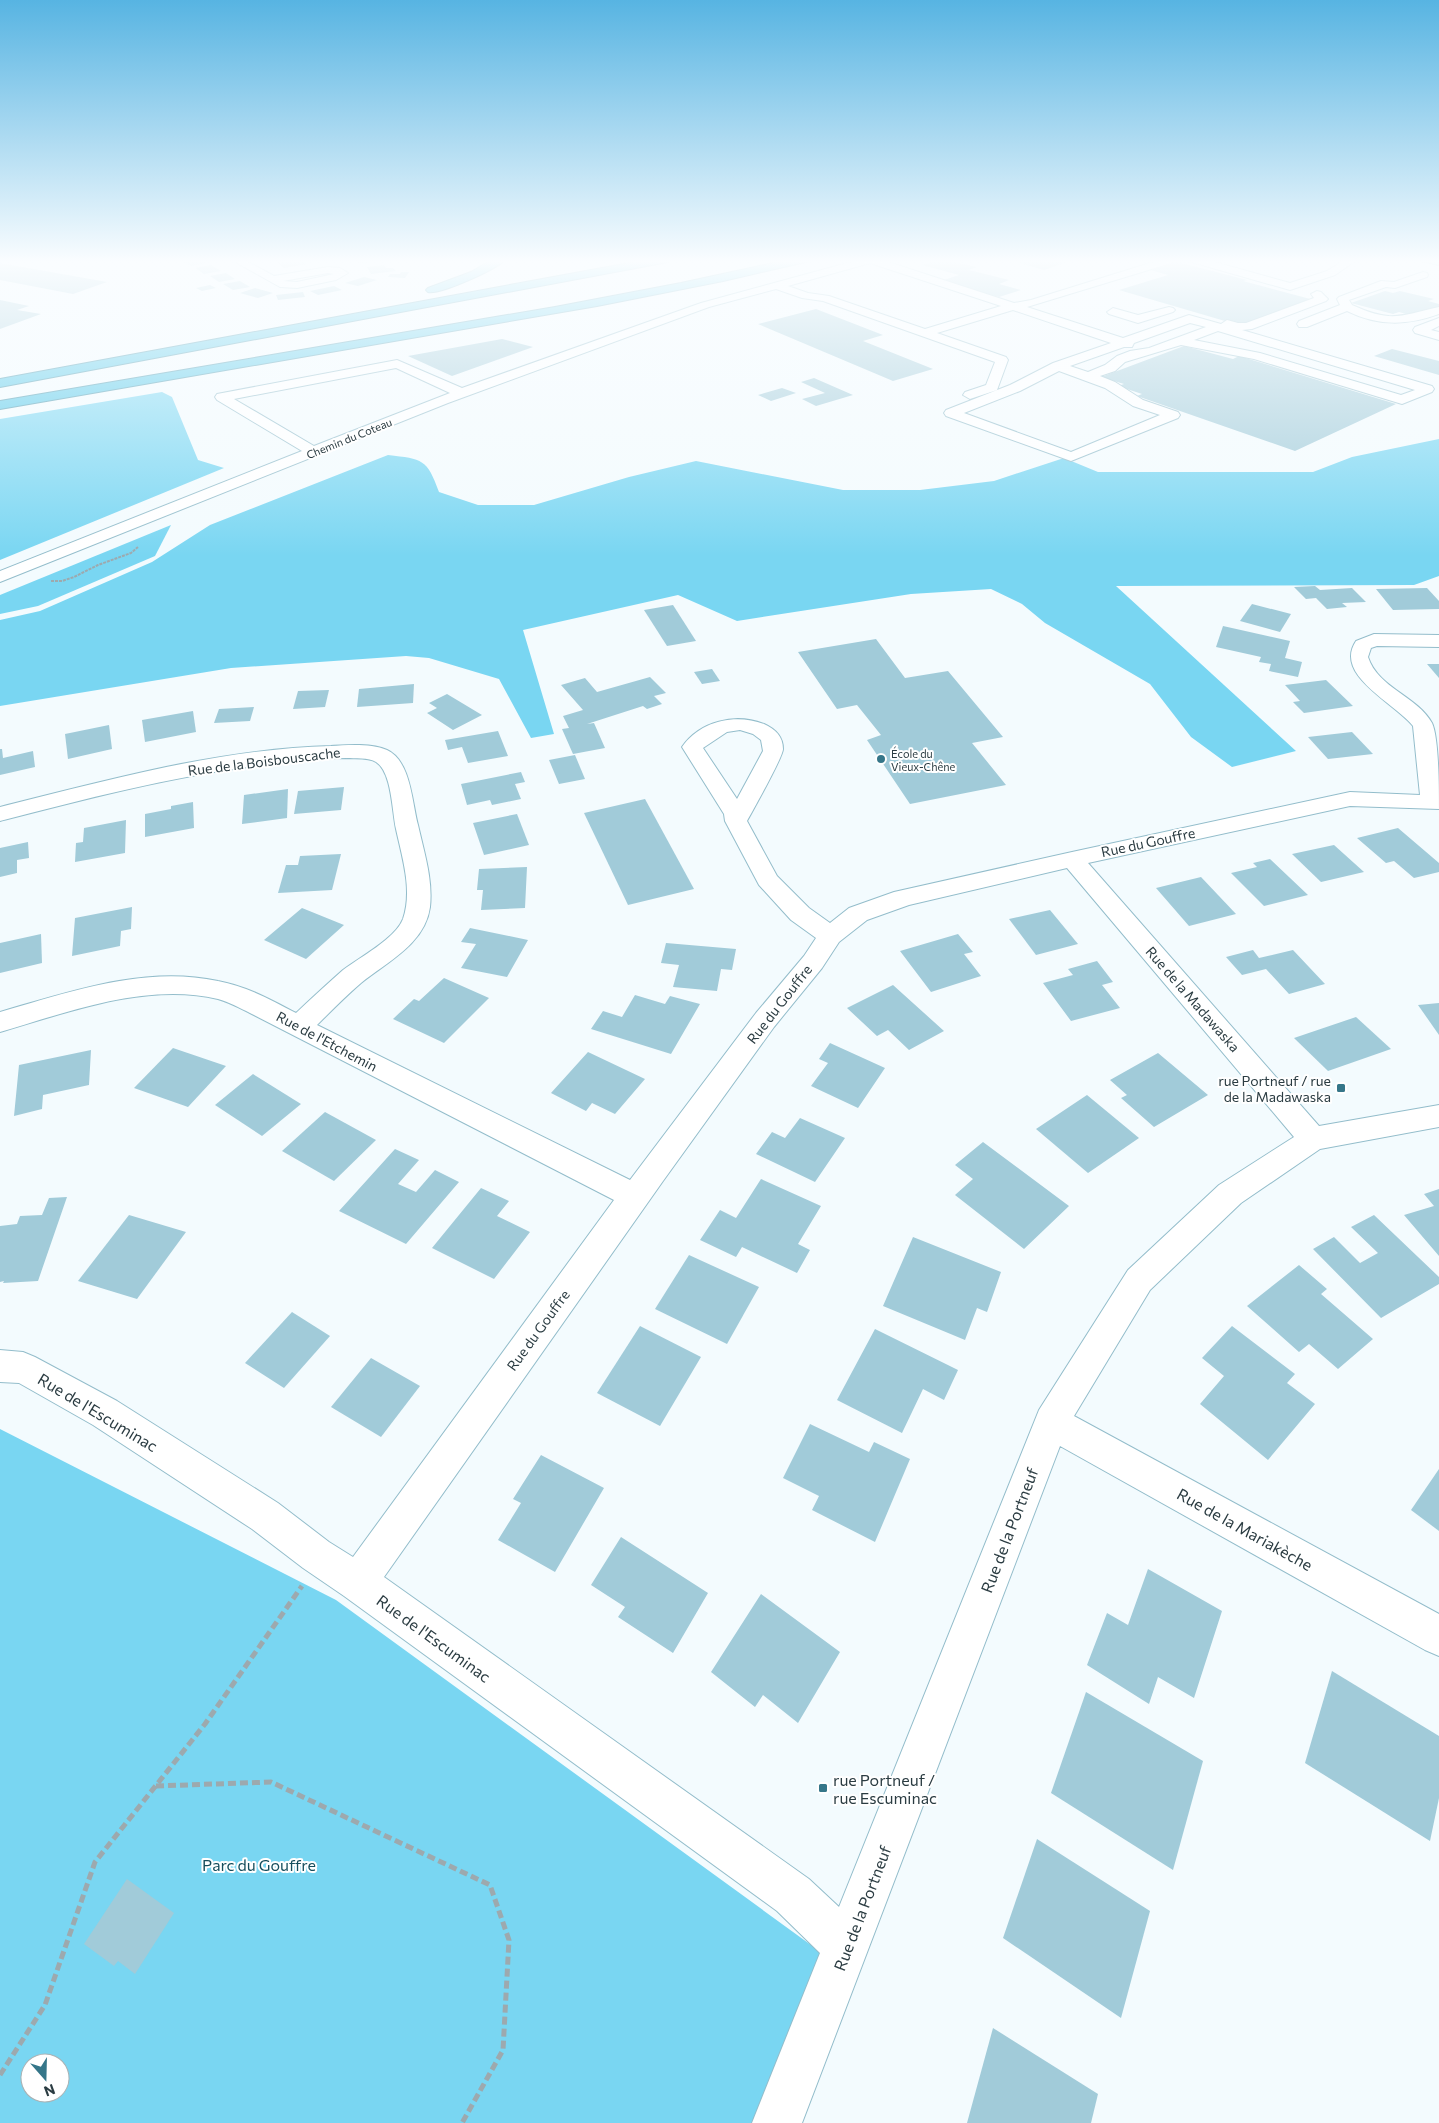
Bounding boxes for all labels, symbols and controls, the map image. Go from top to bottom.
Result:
street label: Chemin du Coteau [304,415,394,461]
street label: Rue de la Boisbouscache [187,743,341,779]
place label: École du Vieux-Chêne [891,746,956,773]
marker: École du Vieux-Chêne [875,753,887,765]
street label: Rue du Gouffre [1099,824,1197,860]
street label: Rue de la Madawaska [1142,943,1244,1055]
street label: Rue du Gouffre [743,961,815,1047]
street label: Rue de l'Etchemin [274,1007,380,1075]
place label: rue Portneuf / rue de la Madawaska [1218,1072,1331,1105]
marker: rue Portneuf / rue de la Madawaska [1335,1082,1347,1094]
street label: Rue du Gouffre [503,1286,573,1374]
street label: Rue de l'Escuminac [35,1369,161,1455]
street label: Rue de la Portneuf [976,1464,1042,1595]
street label: Rue de la Mariakèche [1174,1484,1316,1574]
street label: Rue de l'Escuminac [373,1590,495,1686]
place label: rue Portneuf / rue Escuminac [833,1770,937,1807]
marker: rue Portneuf / rue Escuminac [817,1782,829,1794]
street label: Rue de la Portneuf [829,1842,895,1973]
park label: Parc du Gouffre [202,1855,316,1874]
north arrow [20,2053,70,2103]
text: N [42,2081,57,2100]

